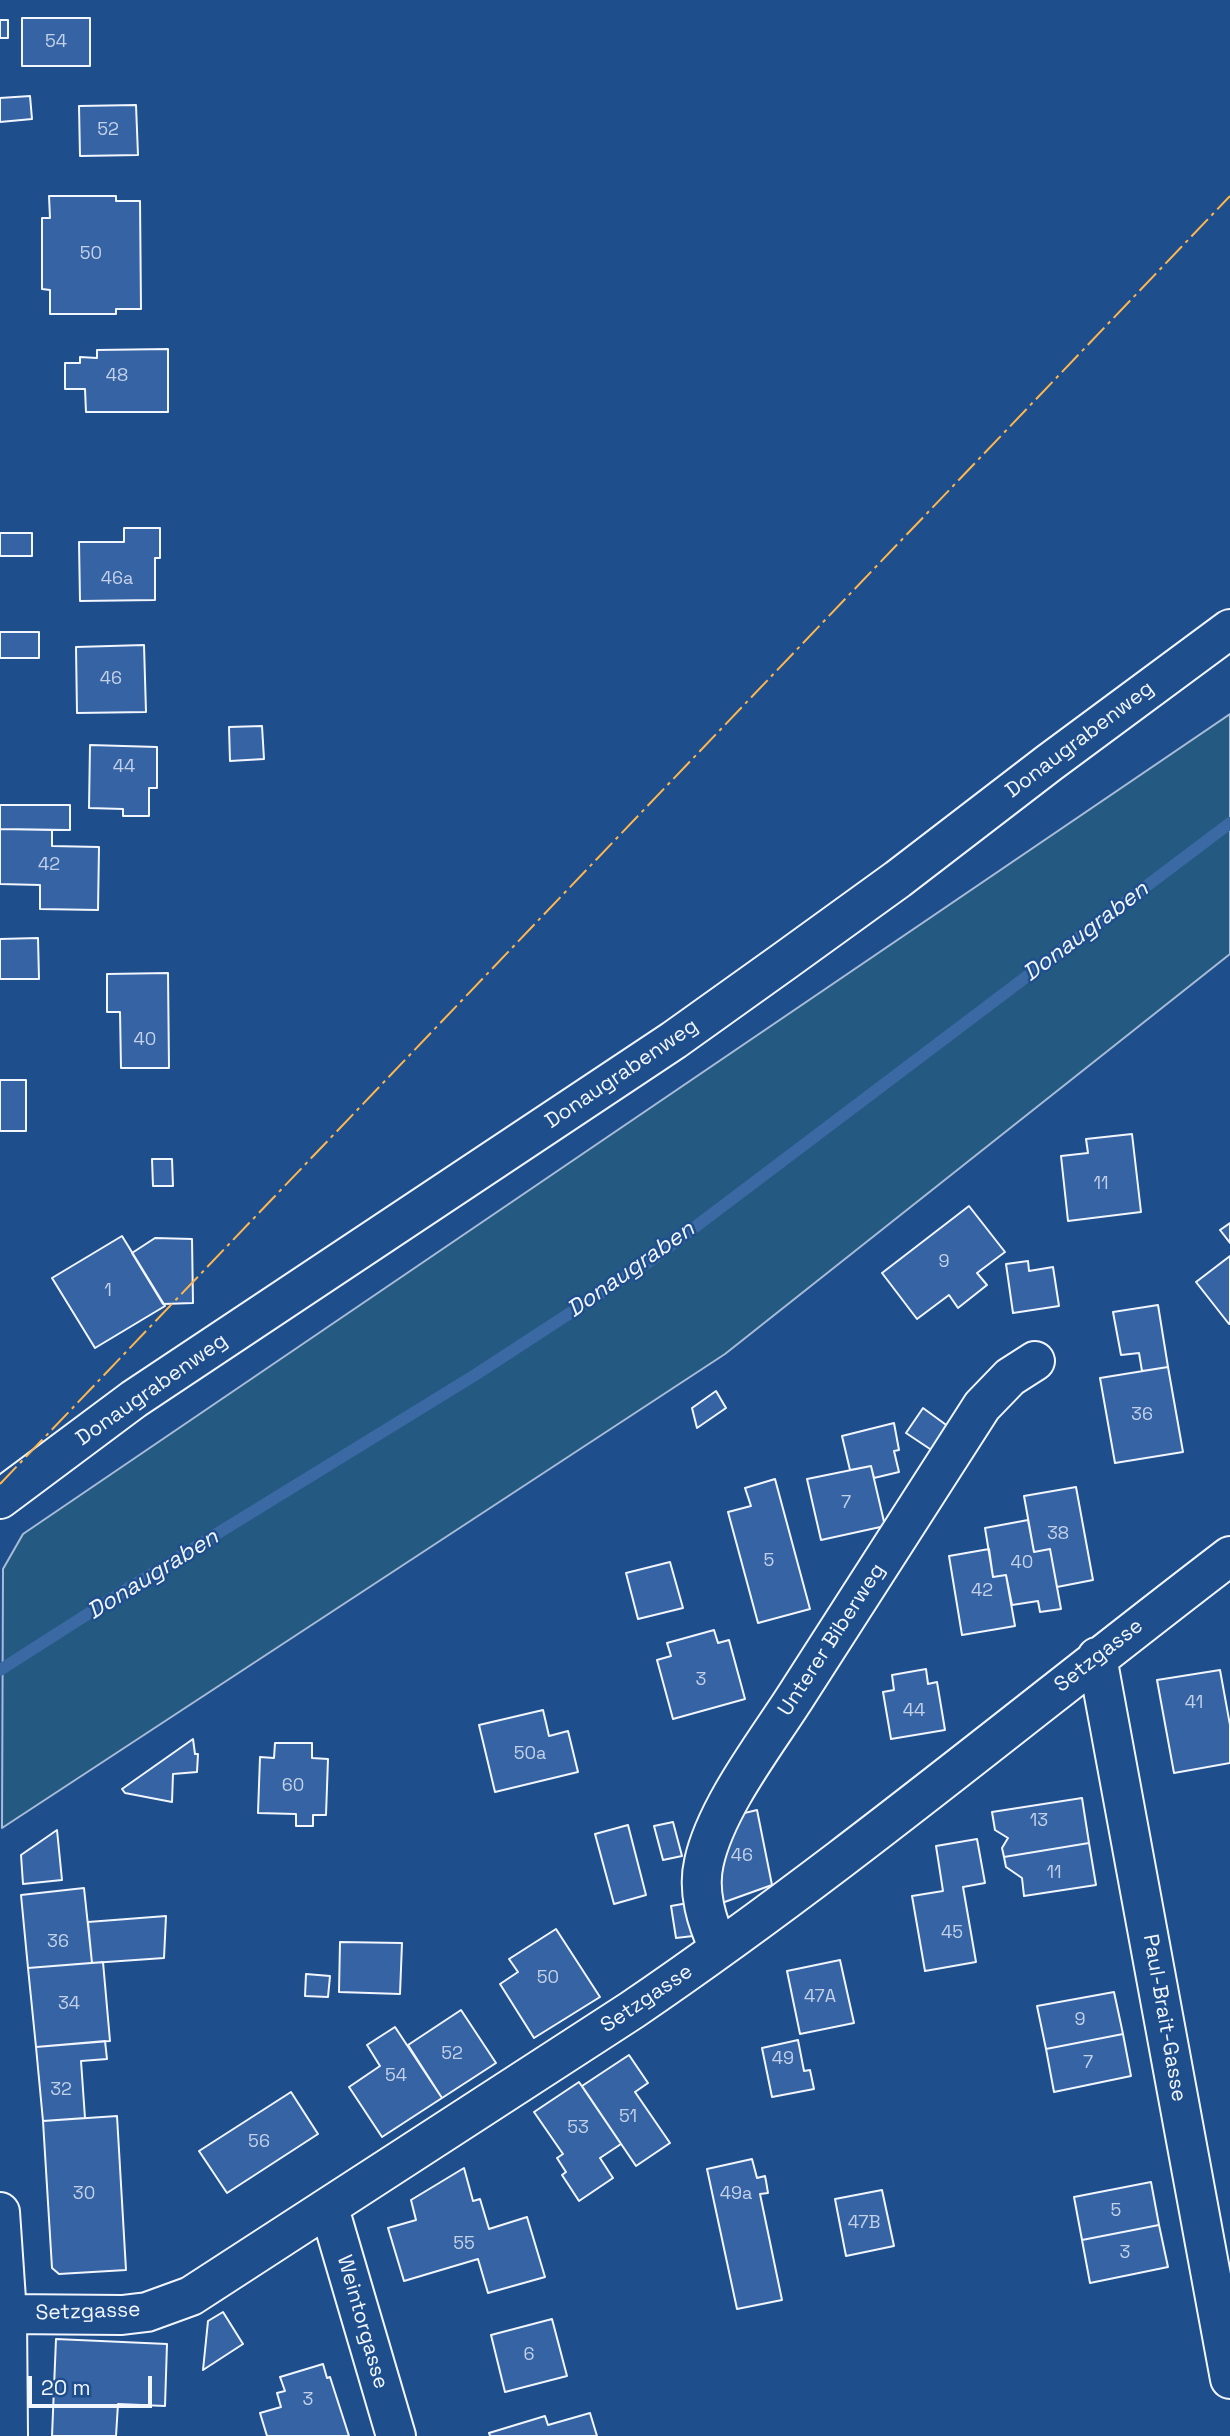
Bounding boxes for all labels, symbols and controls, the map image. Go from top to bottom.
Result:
house number: 54 [45,31,67,53]
house number: 52 [97,119,119,141]
house number: 50 [80,243,102,265]
house number: 48 [106,365,128,387]
house number: 46a [101,568,133,590]
house number: 46 [100,668,122,690]
street label: Donaugrabenweg [1001,676,1159,804]
house number: 44 [113,756,135,778]
house number: 42 [38,854,60,876]
water label: Donaugraben [1018,876,1154,988]
street label: Donaugrabenweg [541,1014,703,1134]
house number: 40 [134,1029,156,1051]
house number: 11 [1093,1173,1109,1195]
water label: Donaugraben [562,1216,700,1324]
house number: 9 [938,1251,950,1273]
house number: 1 [104,1280,112,1302]
street label: Donaugrabenweg [72,1328,232,1452]
house number: 36 [1131,1404,1153,1426]
house number: 7 [841,1492,851,1514]
house number: 38 [1047,1523,1069,1545]
water label: Donaugraben [82,1524,224,1626]
house number: 5 [764,1550,774,1572]
house number: 40 [1011,1552,1033,1574]
street label: Unterer Biberweg [773,1559,891,1721]
house number: 42 [971,1580,993,1602]
street label: Setzgasse [1050,1614,1148,1698]
house number: 3 [696,1669,706,1691]
house number: 41 [1185,1692,1203,1714]
house number: 44 [903,1700,925,1722]
house number: 50a [514,1743,546,1765]
house number: 60 [282,1775,304,1797]
house number: 13 [1030,1810,1048,1832]
house number: 46 [731,1845,753,1867]
house number: 11 [1046,1862,1062,1884]
house number: 45 [941,1922,963,1944]
house number: 36 [47,1931,69,1953]
street label: Paul-Brait-Gasse [1137,1932,1191,2104]
street label: Setzgasse [596,1959,698,2039]
house number: 50 [537,1967,559,1989]
house number: 47A [804,1986,836,2008]
house number: 34 [58,1993,80,2015]
house number: 9 [1074,2009,1086,2031]
house number: 52 [441,2043,463,2065]
house number: 49 [772,2048,794,2070]
house number: 7 [1083,2052,1093,2074]
house number: 54 [385,2065,407,2087]
house number: 32 [50,2079,72,2101]
house number: 51 [619,2106,637,2128]
house number: 53 [567,2117,589,2139]
house number: 56 [248,2131,270,2153]
house number: 30 [73,2183,95,2205]
house number: 49a [720,2183,752,2205]
house number: 5 [1111,2200,1121,2222]
house number: 47B [848,2212,880,2234]
house number: 55 [453,2233,475,2255]
house number: 3 [1120,2242,1130,2264]
street label: Weintorgasse [331,2252,393,2392]
street label: Setzgasse [35,2298,141,2326]
house number: 6 [523,2344,535,2366]
scale bar [32,2362,156,2406]
text: 20 m [41,2374,91,2401]
house number: 3 [303,2389,313,2411]

